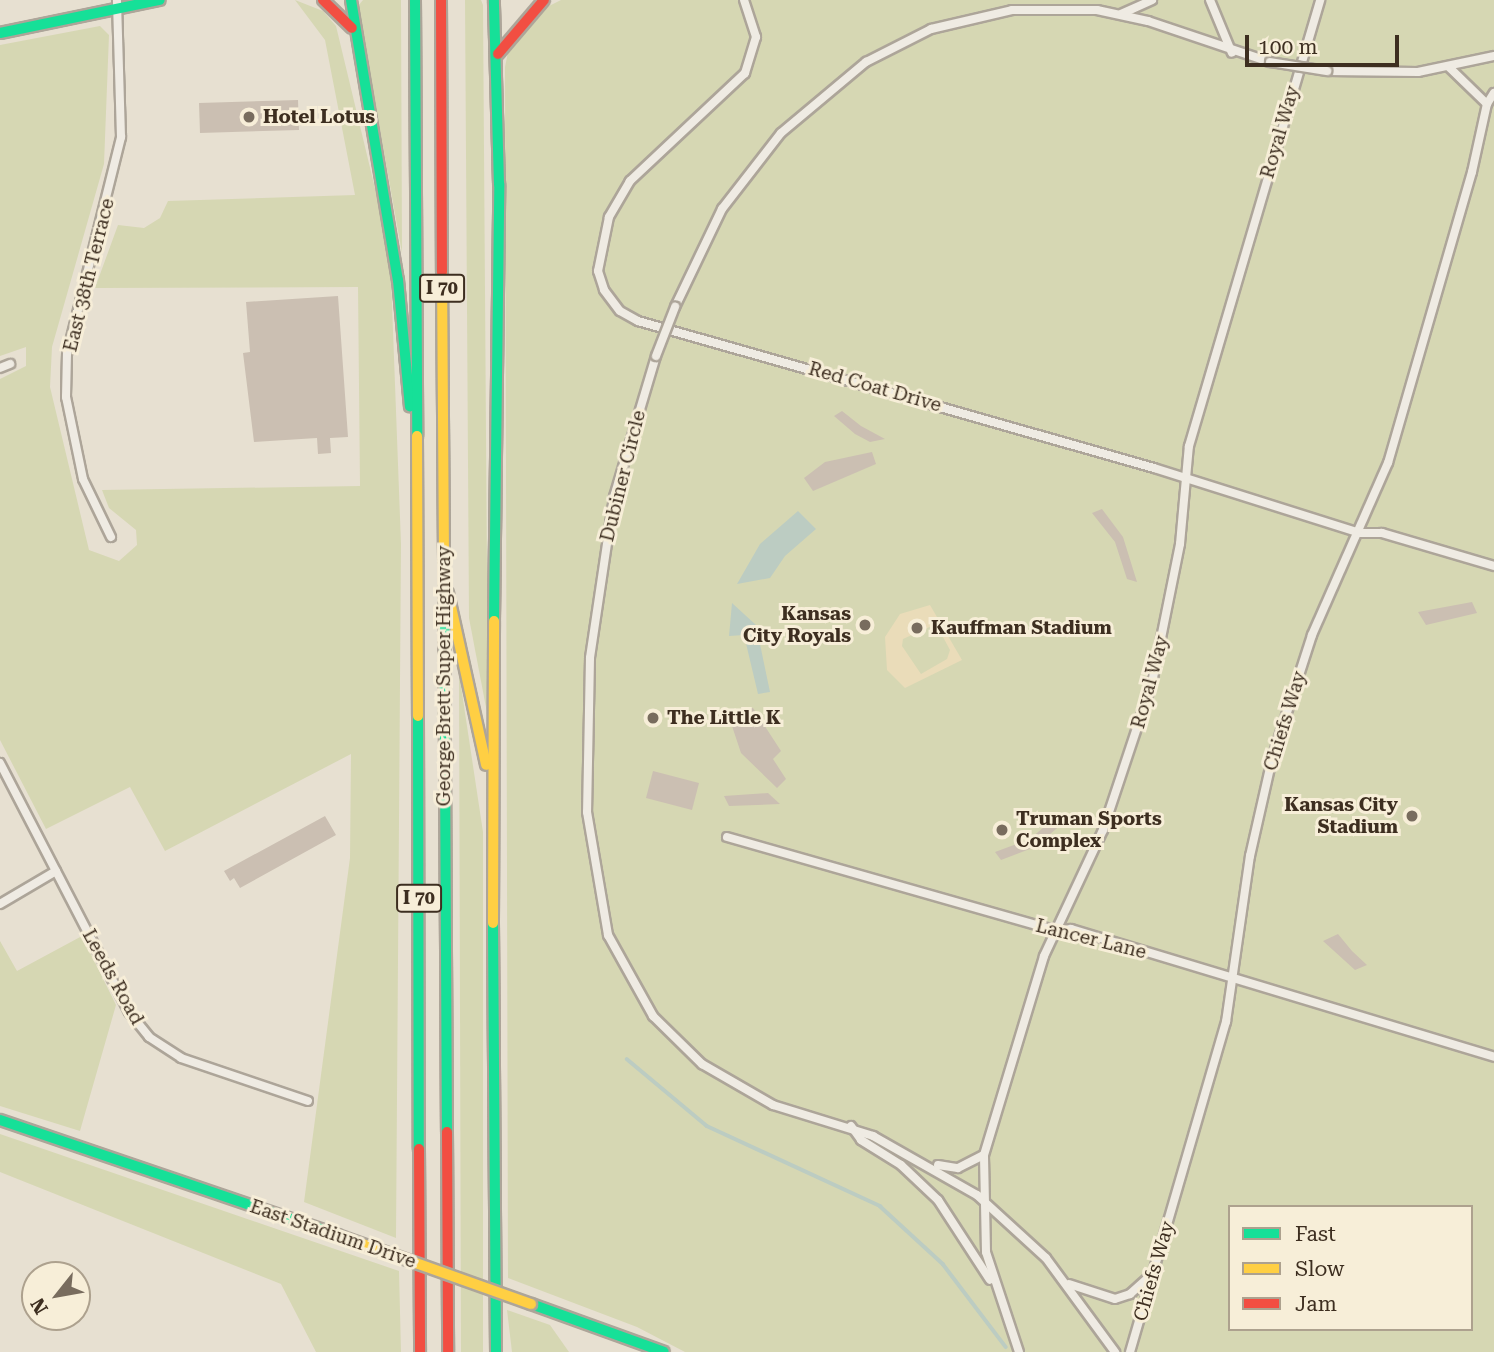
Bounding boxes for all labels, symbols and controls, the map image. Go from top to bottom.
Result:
scale bar [1249,21,1403,65]
text: 100 m [1258,35,1318,59]
street label: Royal Way [1256,83,1304,181]
place label: Hotel Lotus [263,106,375,128]
marker: Hotel Lotus [241,109,257,125]
street label: East 38th Terrace [59,196,119,354]
road number: I 70 [418,274,466,302]
street label: Red Coat Drive [806,357,944,417]
street label: Dubiner Circle [596,408,650,544]
street label: George Brett Super Highway [433,546,455,806]
place label: Kansas City Royals [743,603,851,647]
marker: Kansas City Royals [857,617,873,633]
place label: Kauffman Stadium [931,617,1112,639]
marker: Kauffman Stadium [909,620,925,636]
street label: Royal Way [1127,633,1173,731]
street label: Chiefs Way [1259,668,1311,774]
place label: The Little K [667,707,781,729]
marker: The Little K [645,710,661,726]
place label: Kansas City Stadium [1284,794,1398,838]
place label: Truman Sports Complex [1016,808,1162,852]
marker: Kansas City Stadium [1404,808,1420,824]
marker: Truman Sports Complex [994,822,1010,838]
road number: I 70 [394,884,444,912]
street label: Lancer Lane [1033,914,1149,964]
street label: Leeds Road [77,925,149,1029]
street label: East Stadium Drive [247,1195,419,1273]
legend [1228,1205,1473,1331]
street label: Chiefs Way [1129,1218,1179,1324]
text: Fast [1295,1222,1336,1246]
text: Slow [1295,1257,1344,1281]
north arrow [21,1261,91,1331]
text: Jam [1295,1292,1337,1316]
text: N [26,1294,53,1318]

